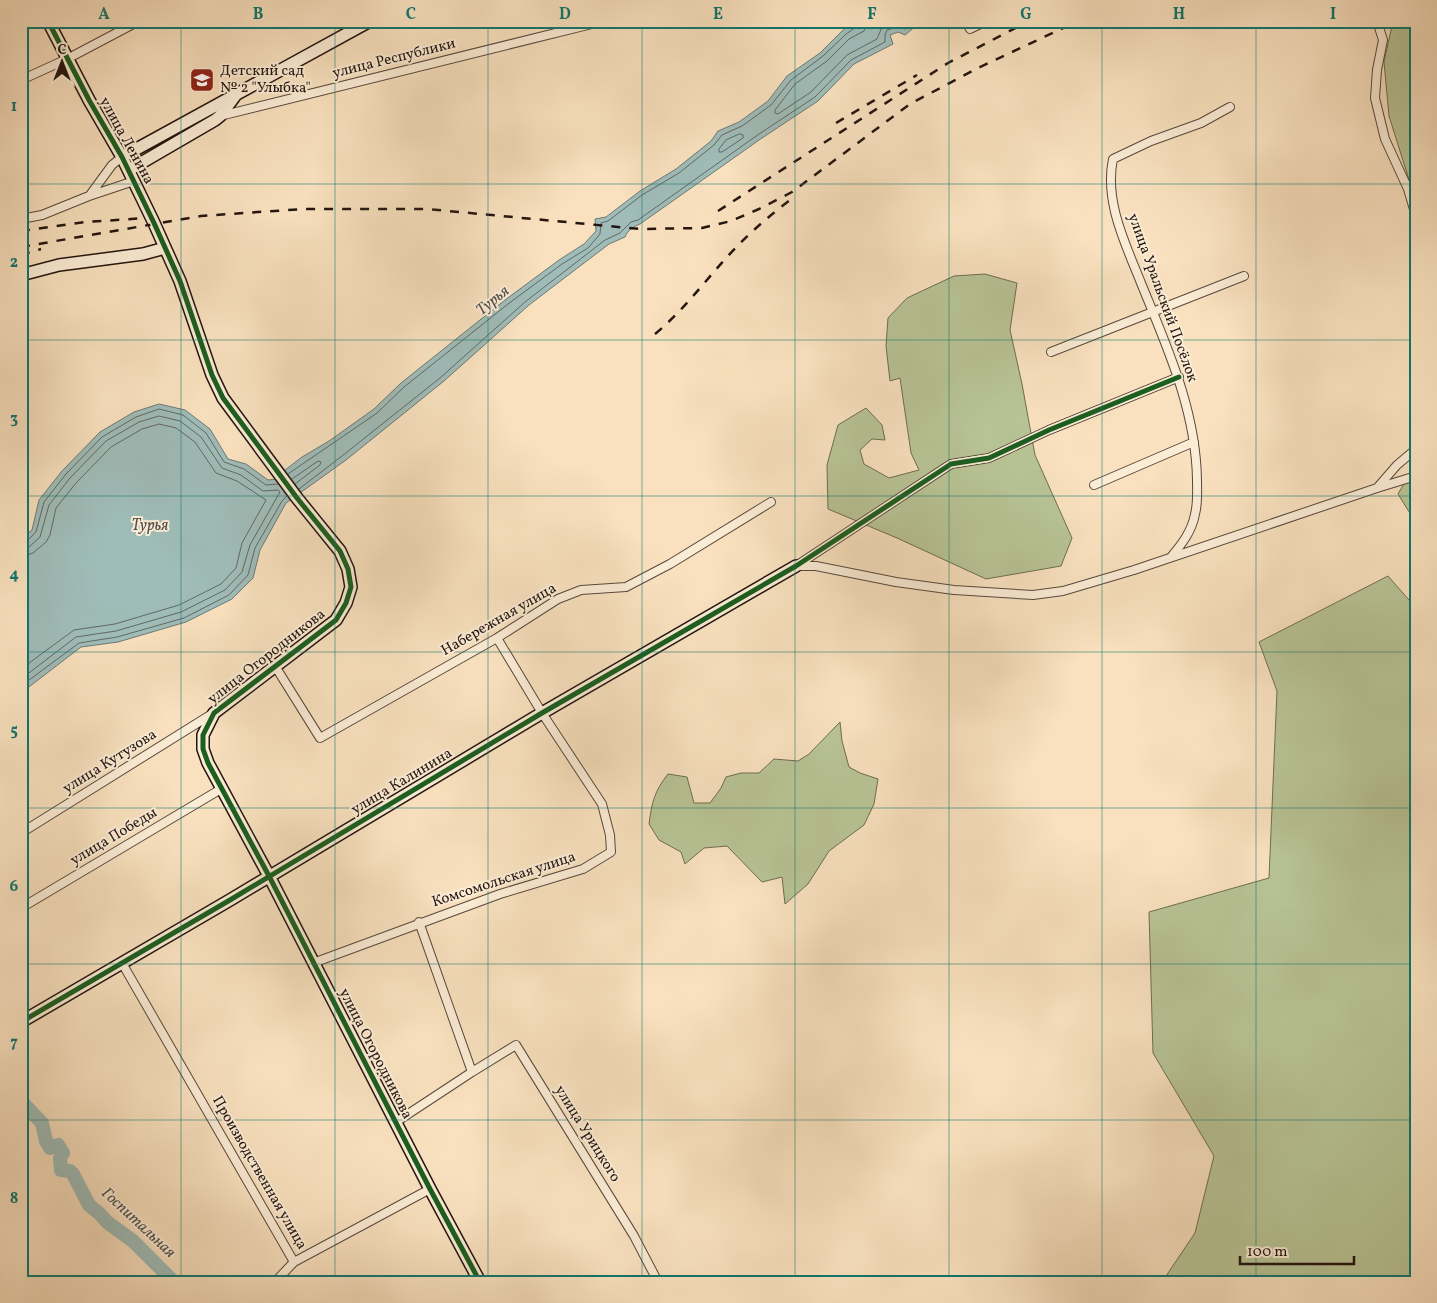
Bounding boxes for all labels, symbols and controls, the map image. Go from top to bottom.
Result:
text: A [98,4,110,26]
text: B [253,4,264,26]
text: C [406,4,416,26]
text: D [559,4,571,26]
text: E [713,4,723,26]
text: F [867,4,877,26]
text: G [1020,4,1032,26]
text: H [1173,4,1185,26]
text: I [1330,4,1336,26]
street label: улица Республики [330,34,458,84]
north arrow [38,38,88,88]
text: С [57,41,67,60]
place label: Детский сад № 2 "Улыбка" [220,61,311,99]
school or university icon: Детский сад № 2 "Улыбка" [189,67,215,93]
street label: улица Ленина [93,94,159,188]
text: 1 [11,96,17,118]
street label: улица Уральский Посёлок [1122,211,1202,385]
text: 2 [10,252,18,274]
water label: Турья [472,281,514,321]
text: 3 [10,408,18,430]
water label: Турья [132,515,168,537]
text: 4 [9,564,19,586]
street label: Набережная улица [437,578,561,662]
street label: улица Огородникова [204,604,330,710]
text: 5 [10,720,18,742]
street label: улица Кутузова [59,725,161,799]
street label: улица Калинина [347,743,457,821]
street label: улица Победы [67,803,162,871]
street label: Комсомольская улица [429,847,579,913]
text: 6 [10,876,19,898]
street label: улица Огородникова [333,985,417,1123]
text: 7 [10,1032,18,1054]
street label: улица Урицкого [549,1082,625,1186]
street label: Производственная улица [206,1092,312,1254]
water label: Госпитальная [96,1183,180,1263]
text: 8 [10,1188,18,1210]
scale bar [1240,1233,1353,1265]
text: 100 m [1247,1242,1287,1263]

